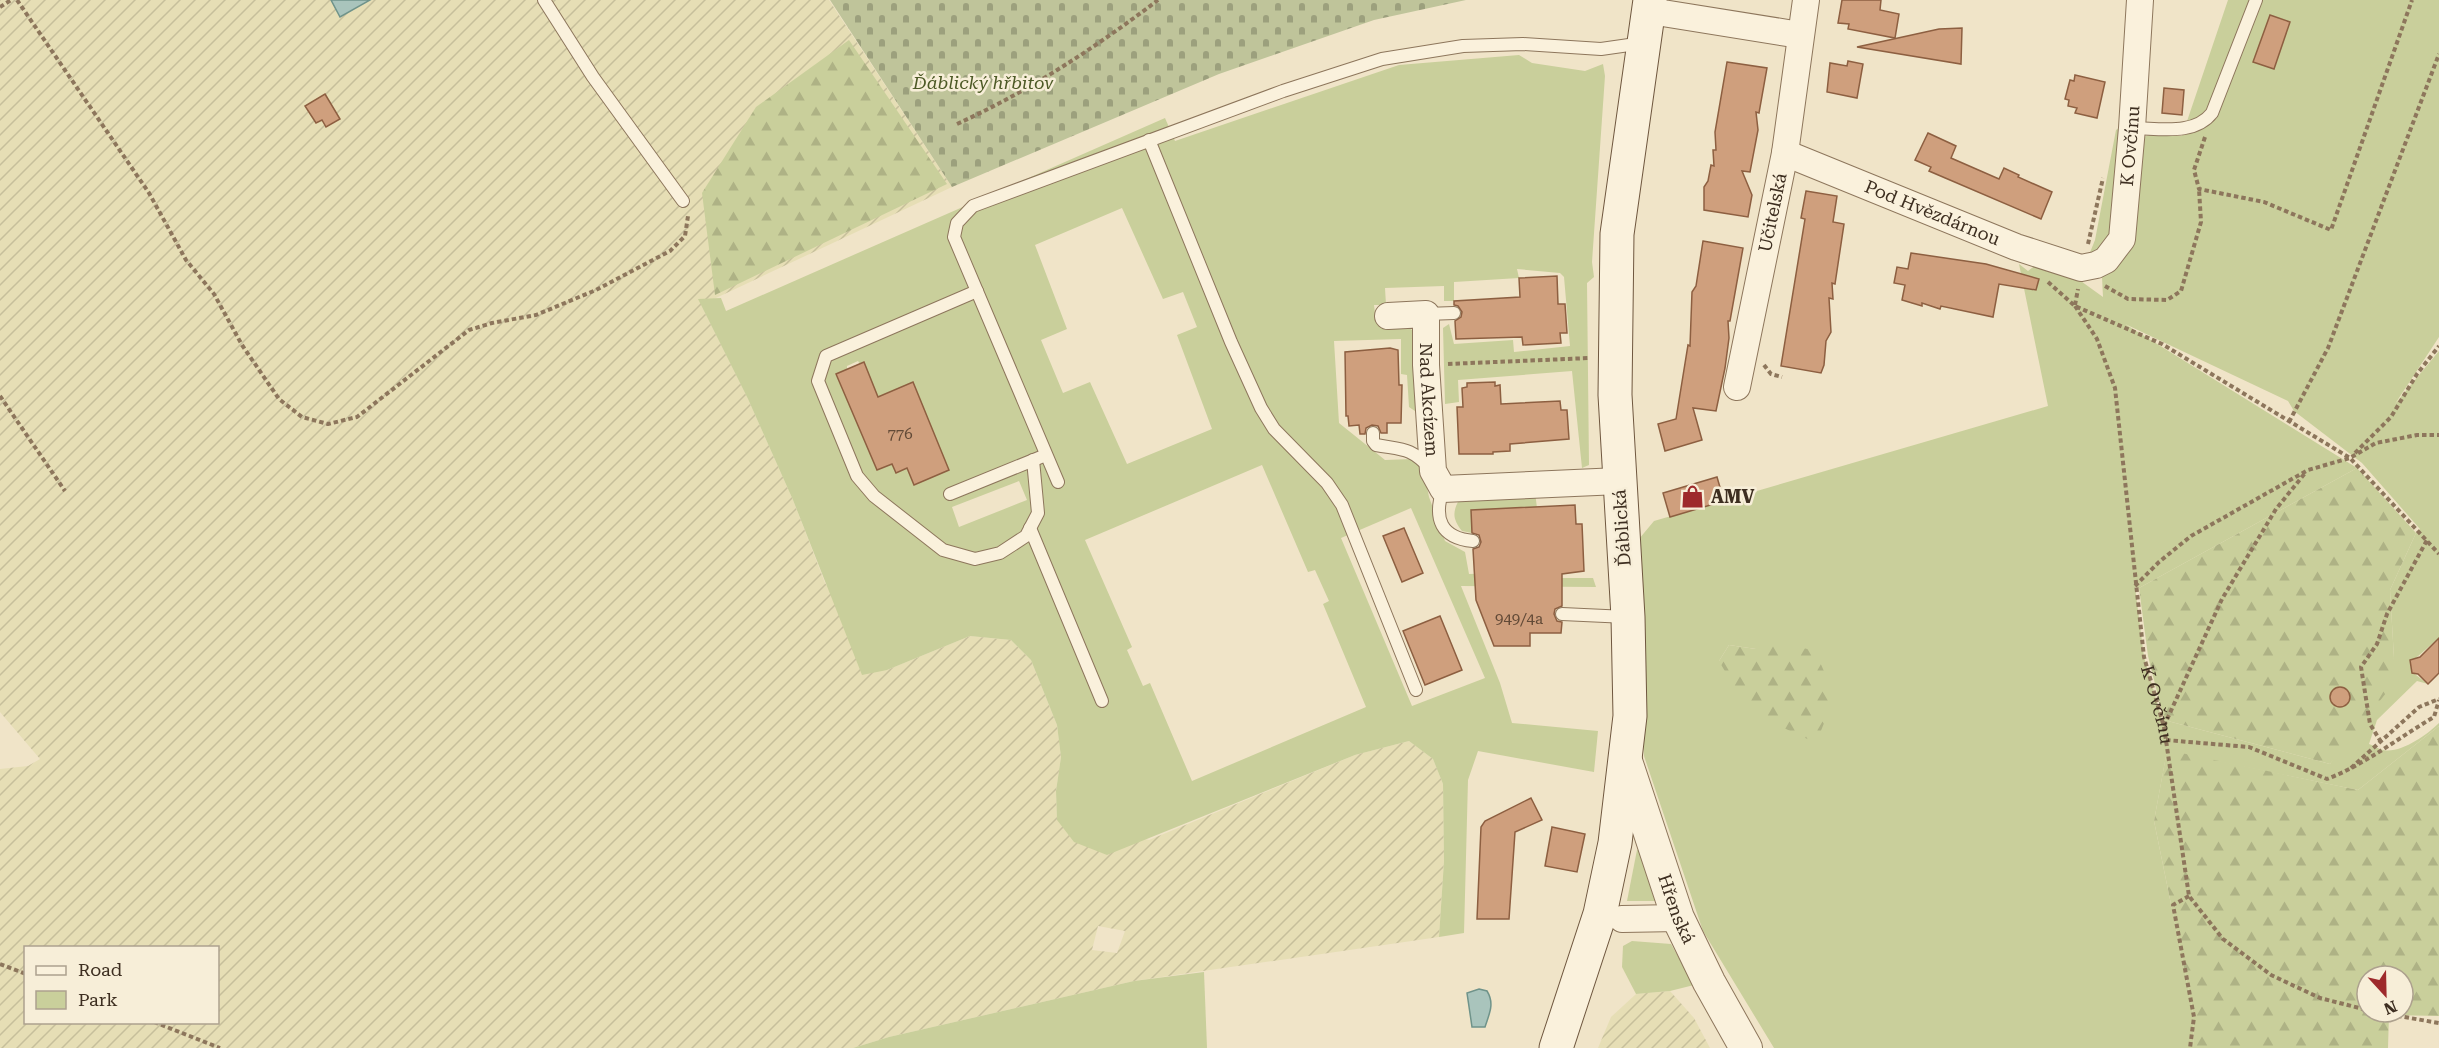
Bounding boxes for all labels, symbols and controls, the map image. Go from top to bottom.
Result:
park label: Ďáblický hřbitov [912,72,1054,93]
street label: K Ovčínu [2116,105,2143,187]
street label: Učitelská [1754,171,1791,254]
street label: Pod Hvězdárnou [1862,176,2003,249]
street label: Nad Akcízem [1416,343,1443,457]
house number: 776 [887,425,913,443]
shop icon: AMV [1680,484,1706,510]
place label: AMV [1711,486,1754,507]
street label: Ďáblická [1608,489,1635,567]
house number: 949/4a [1495,610,1543,628]
street label: K Ovčínu [2137,663,2177,745]
street label: Hřenská [1654,871,1700,947]
legend [24,946,219,1024]
text: Road [78,959,123,980]
north arrow [2355,964,2415,1024]
text: Park [78,989,118,1010]
text: N [2381,996,2400,1019]

